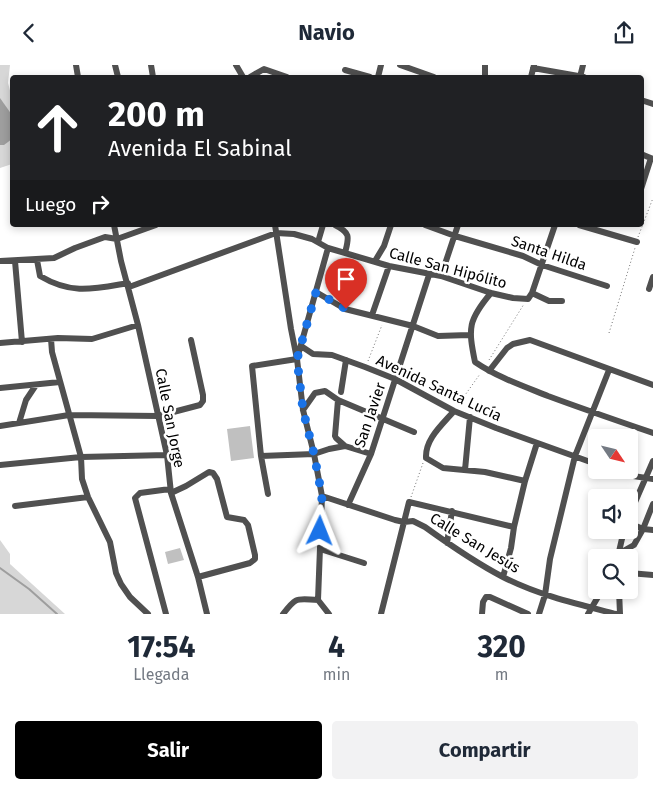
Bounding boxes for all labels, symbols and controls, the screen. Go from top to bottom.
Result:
icon: back [15,19,43,47]
text: Navio [298,19,355,46]
icon: share [610,19,638,47]
text: 200 m [108,93,205,135]
icon: ahead [25,95,90,160]
text: Avenida El Sabinal [108,135,292,162]
icon: right [86,190,114,218]
text: Luego [25,193,76,216]
street label: Santa Hilda [509,232,589,274]
street label: Calle San Hipólito [387,244,509,292]
pin [325,258,367,309]
icon: arrive [332,265,360,293]
street label: Avenida Santa Lucía [373,351,505,425]
street label: Calle San Jorge [152,367,188,469]
street label: San Javier [351,380,390,450]
north arrow [588,429,638,479]
map controls [588,429,638,599]
button: sound [588,489,638,539]
position arrow [293,504,345,556]
street label: Calle San Jesús [427,509,523,577]
button: search [588,549,638,599]
text: 17:54 [127,629,196,665]
text: 4 [328,629,345,665]
text: 320 [477,629,526,665]
text: Llegada [133,665,189,684]
text: min [323,665,350,684]
text: m [495,665,509,684]
button: Salir [15,721,322,779]
button: Compartir [332,721,638,779]

